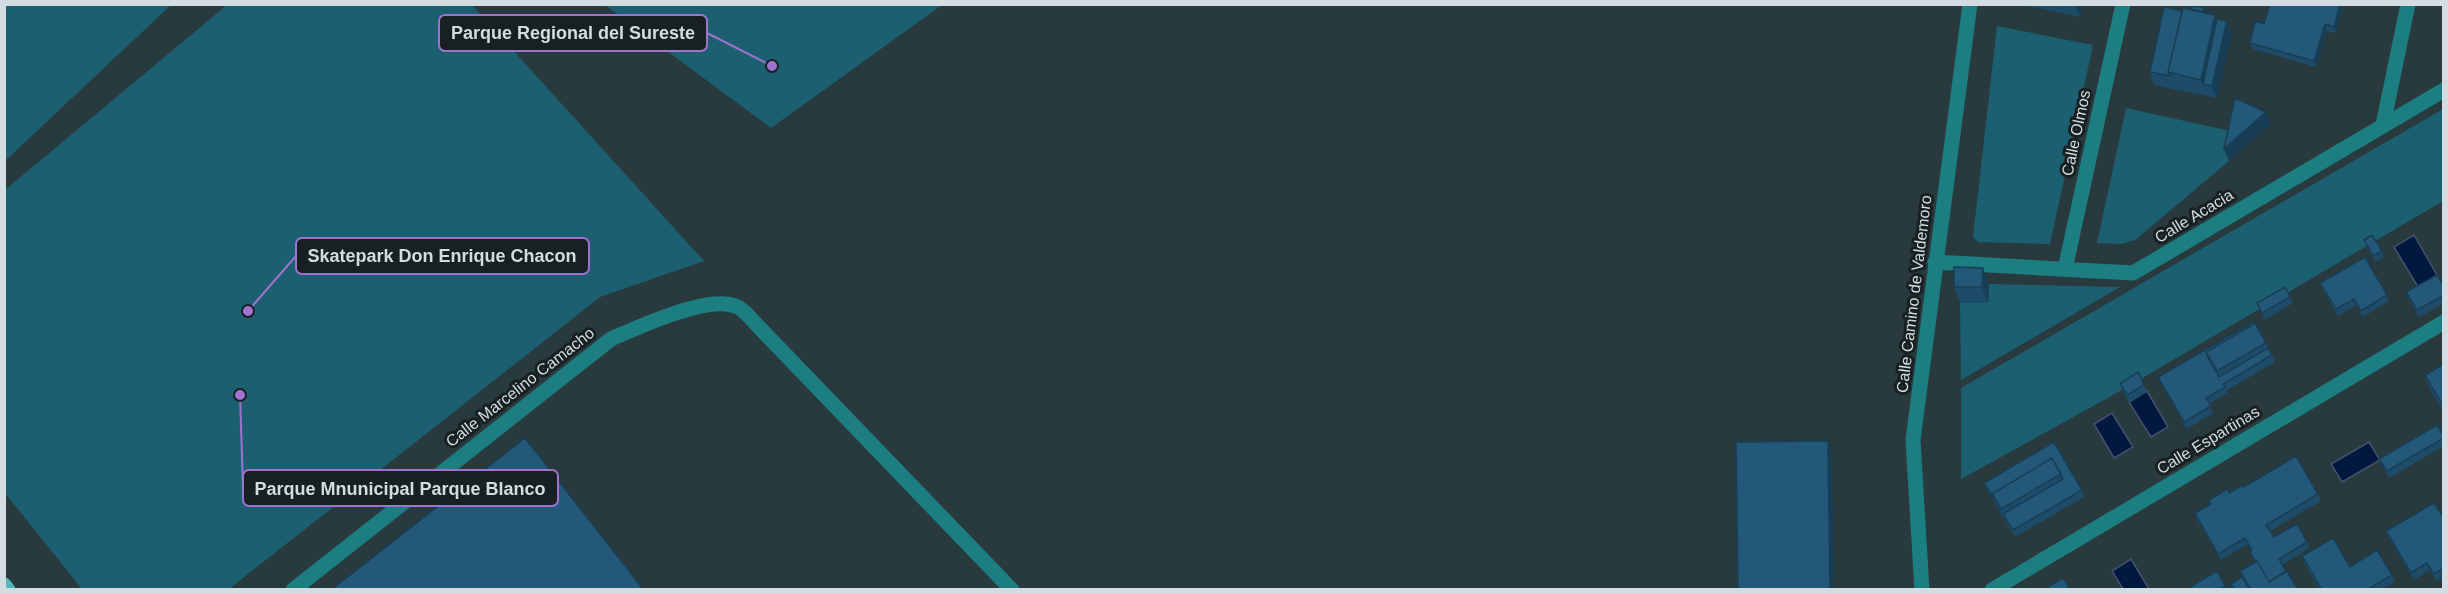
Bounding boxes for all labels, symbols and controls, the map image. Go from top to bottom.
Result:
callout: Parque Regional del Sureste [439,15,707,51]
text: Parque Regional del Sureste [451,23,695,43]
street label: Calle Olmos [2059,89,2093,177]
street label: Calle Acacia [2152,186,2236,246]
street label: Calle Camino de Valdemoro [1893,194,1935,394]
callout: Skatepark Don Enrique Chacon [296,238,589,274]
text: Skatepark Don Enrique Chacon [307,246,577,266]
street label: Calle Marcelino Camacho [443,324,597,450]
street label: Calle Espartinas [2154,403,2262,477]
callout: Parque Mnunicipal Parque Blanco [243,470,558,506]
text: Parque Mnunicipal Parque Blanco [254,479,546,499]

